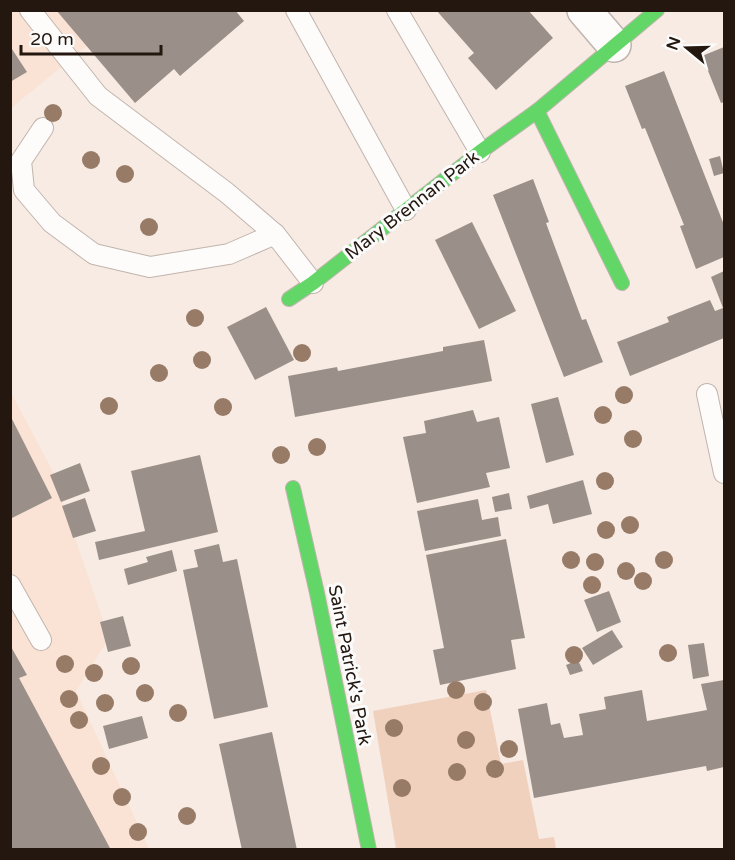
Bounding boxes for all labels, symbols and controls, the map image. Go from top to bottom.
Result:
scale bar [21,18,160,56]
north arrow [657,18,717,78]
text: 20 m [30,28,74,50]
text: N [662,34,685,53]
street label: Mary Brennan Park [341,146,484,264]
street label: Saint Patrick's Park [324,583,376,747]

